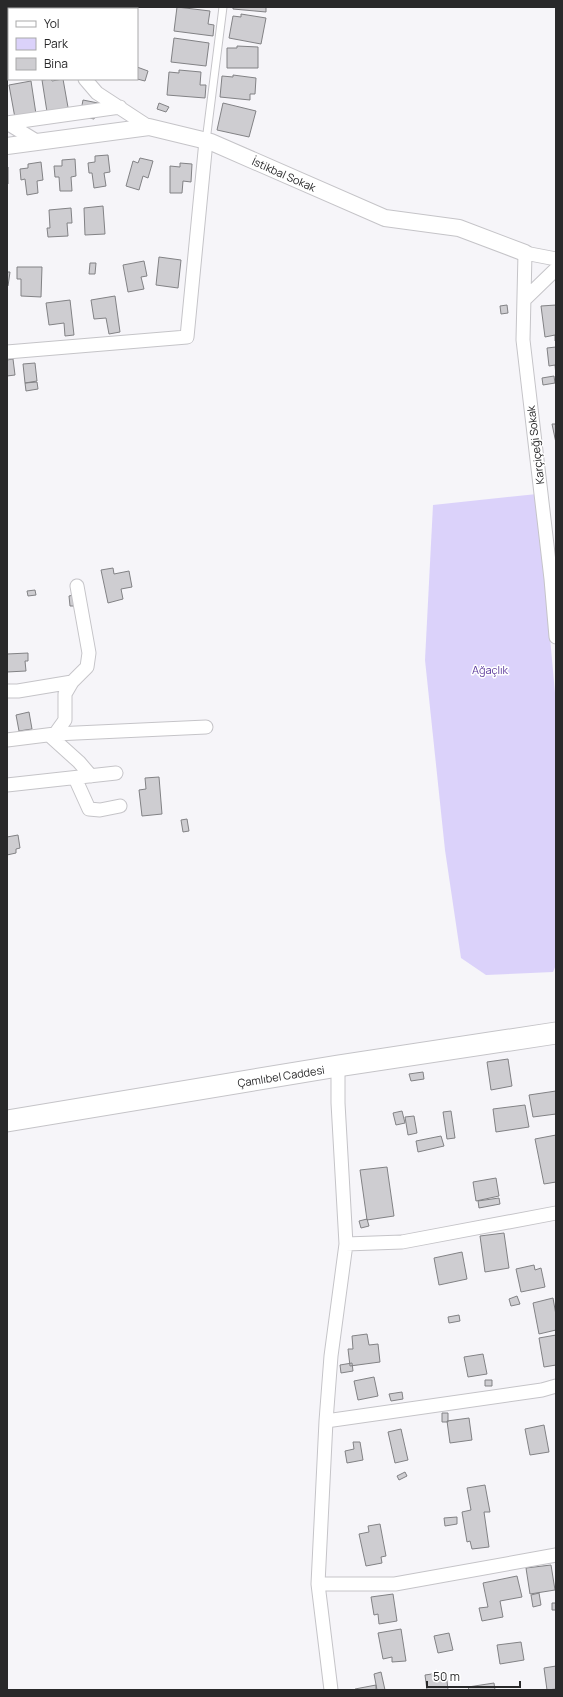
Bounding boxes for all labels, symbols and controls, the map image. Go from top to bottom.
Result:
legend [8,8,138,80]
text: Yol [44,15,60,32]
text: Park [44,35,69,52]
text: Bina [44,55,68,72]
street label: İstikbal Sokak [250,153,319,195]
street label: Karçiçeği Sokak [523,404,547,485]
park label: Ağaçlık [472,662,509,677]
street label: Çamlıbel Caddesi [236,1062,326,1090]
scale bar [427,1663,520,1689]
text: 50 m [433,1668,460,1685]

